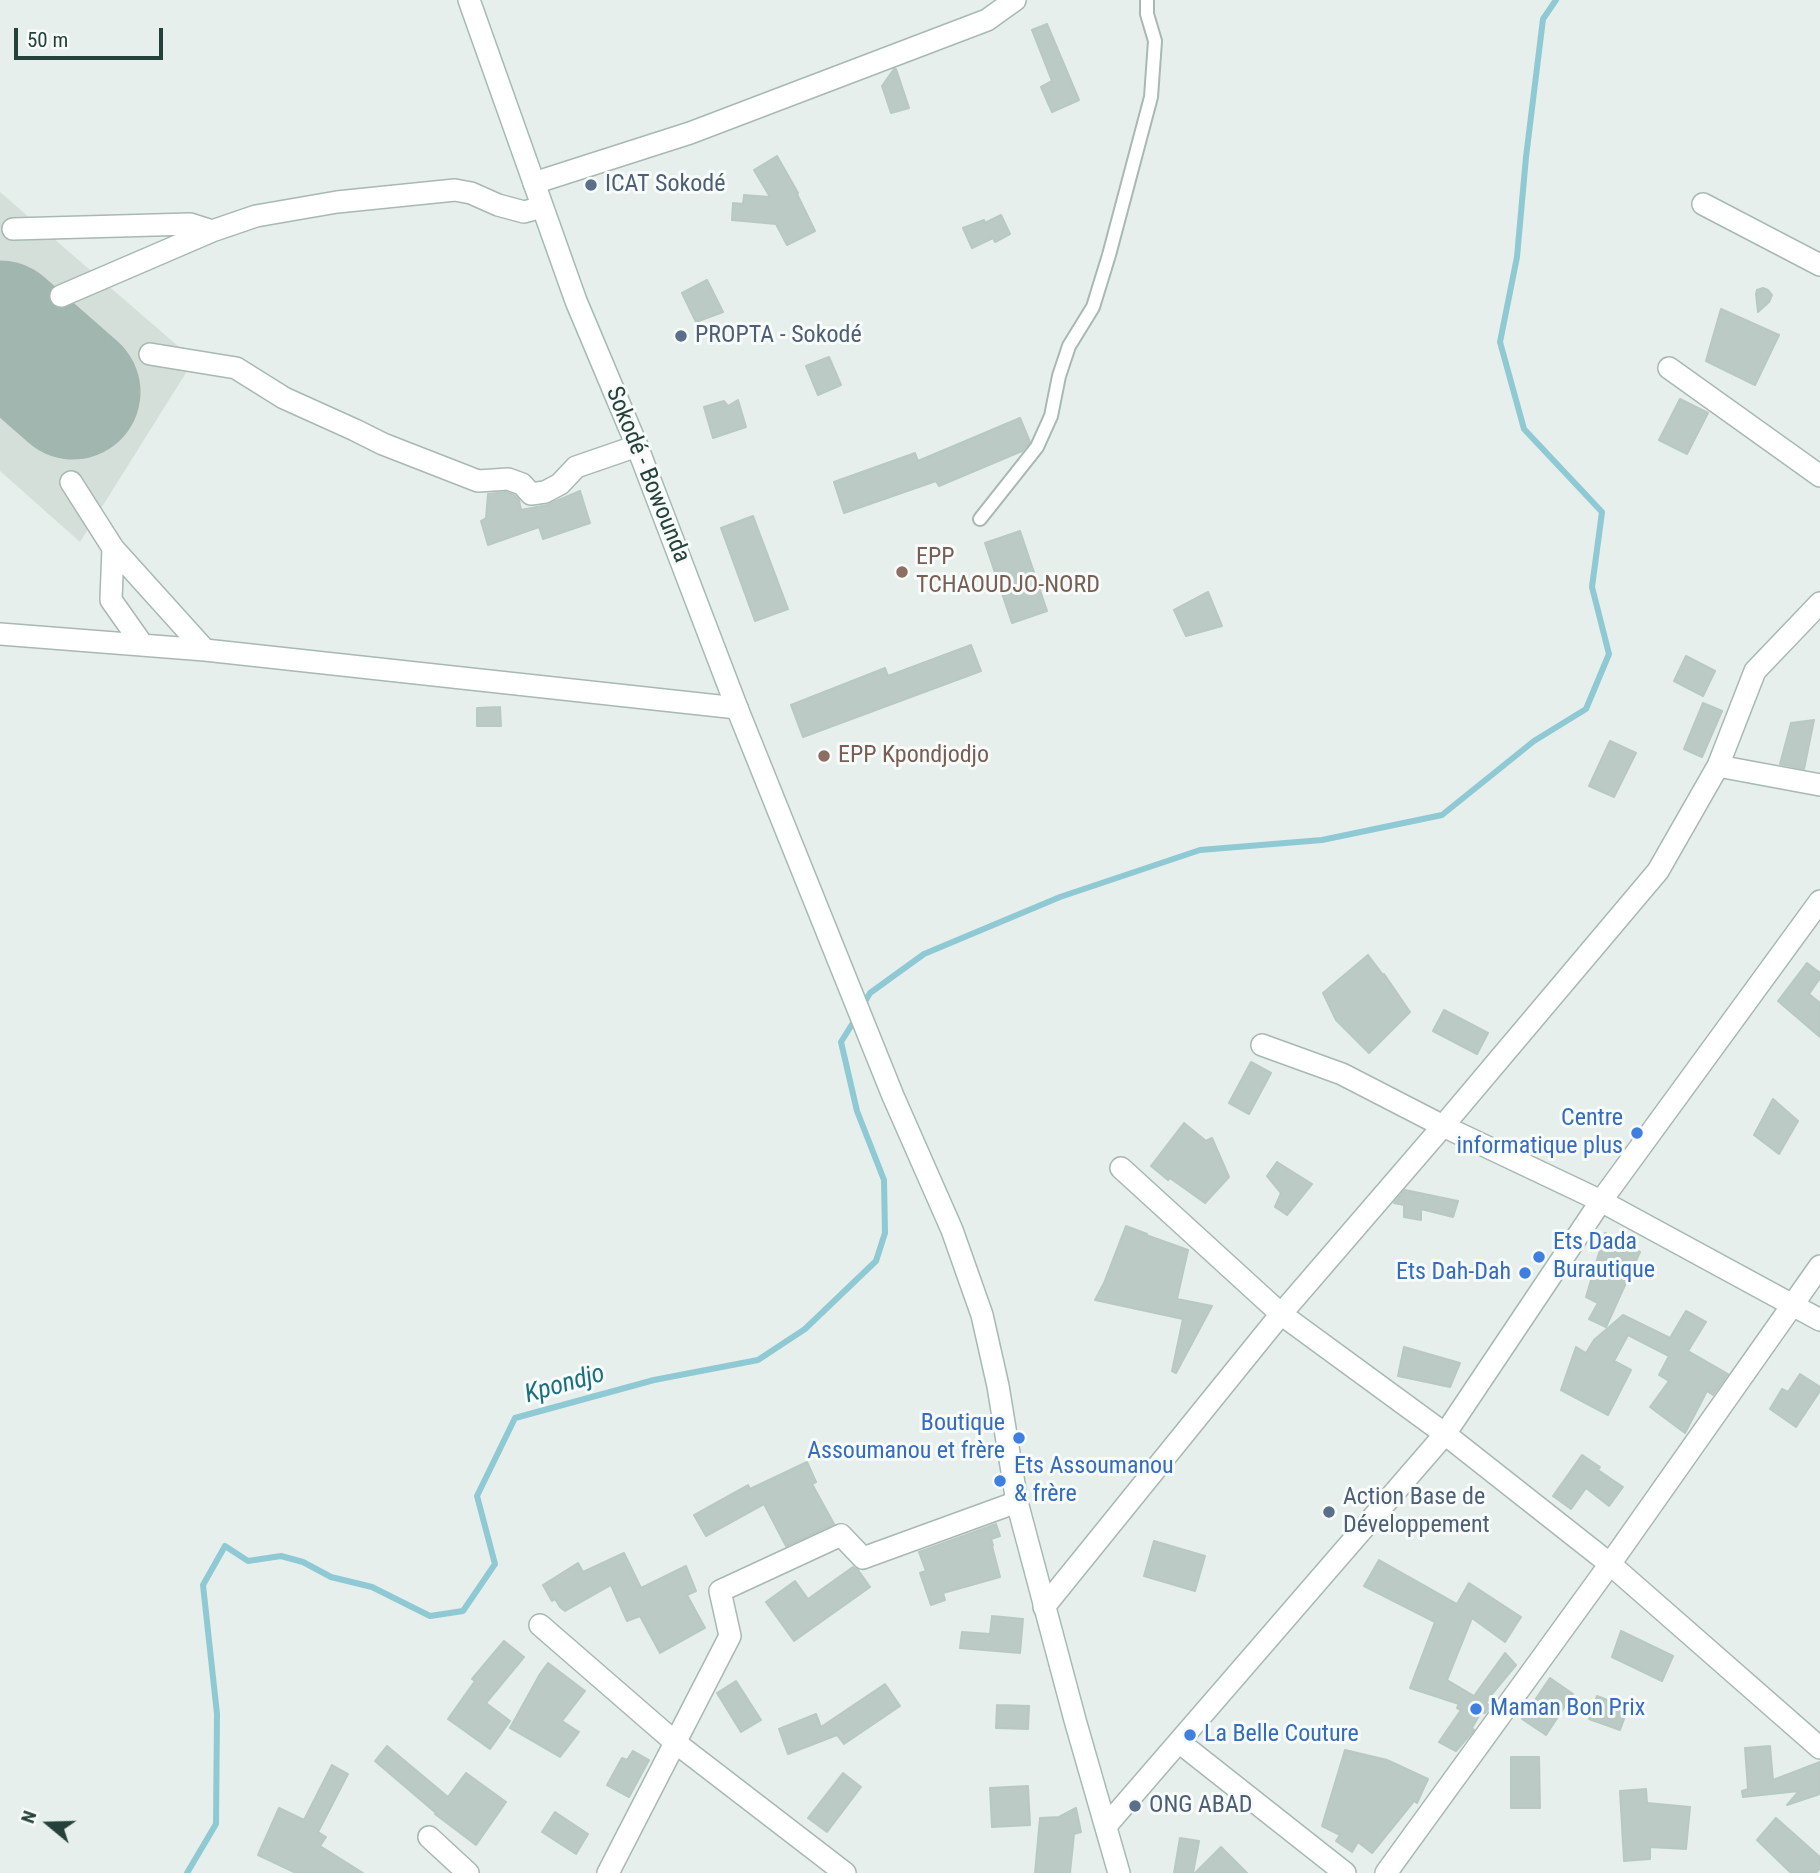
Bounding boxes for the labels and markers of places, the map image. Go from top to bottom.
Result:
place label: ICAT Sokodé [605,171,725,199]
marker: ICAT Sokodé [583,177,599,193]
place label: PROPTA - Sokodé [695,322,862,350]
marker: PROPTA - Sokodé [673,328,689,344]
place label: EPP TCHAOUDJO-NORD [916,544,1100,600]
marker: EPP TCHAOUDJO-NORD [894,564,910,580]
place label: EPP Kpondjodjo [838,742,989,770]
marker: EPP Kpondjodjo [816,748,832,764]
place label: Centre informatique plus [1456,1105,1623,1161]
marker: Centre informatique plus [1629,1125,1645,1141]
place label: Ets Dada Burautique [1553,1229,1655,1285]
marker: Ets Dada Burautique [1531,1249,1547,1265]
place label: Ets Dah-Dah [1396,1259,1511,1287]
marker: Ets Dah-Dah [1517,1265,1533,1281]
place label: Boutique Assoumanou et frère [807,1410,1005,1466]
marker: Boutique Assoumanou et frère [1011,1430,1027,1446]
place label: Ets Assoumanou & frère [1014,1453,1174,1509]
marker: Ets Assoumanou & frère [992,1473,1008,1489]
place label: Action Base de Développement [1343,1484,1490,1540]
marker: Action Base de Développement [1321,1504,1337,1520]
place label: Maman Bon Prix [1490,1695,1645,1723]
marker: Maman Bon Prix [1468,1701,1484,1717]
place label: La Belle Couture [1204,1721,1359,1749]
marker: La Belle Couture [1182,1727,1198,1743]
place label: ONG ABAD [1149,1792,1252,1820]
marker: ONG ABAD [1127,1798,1143,1814]

